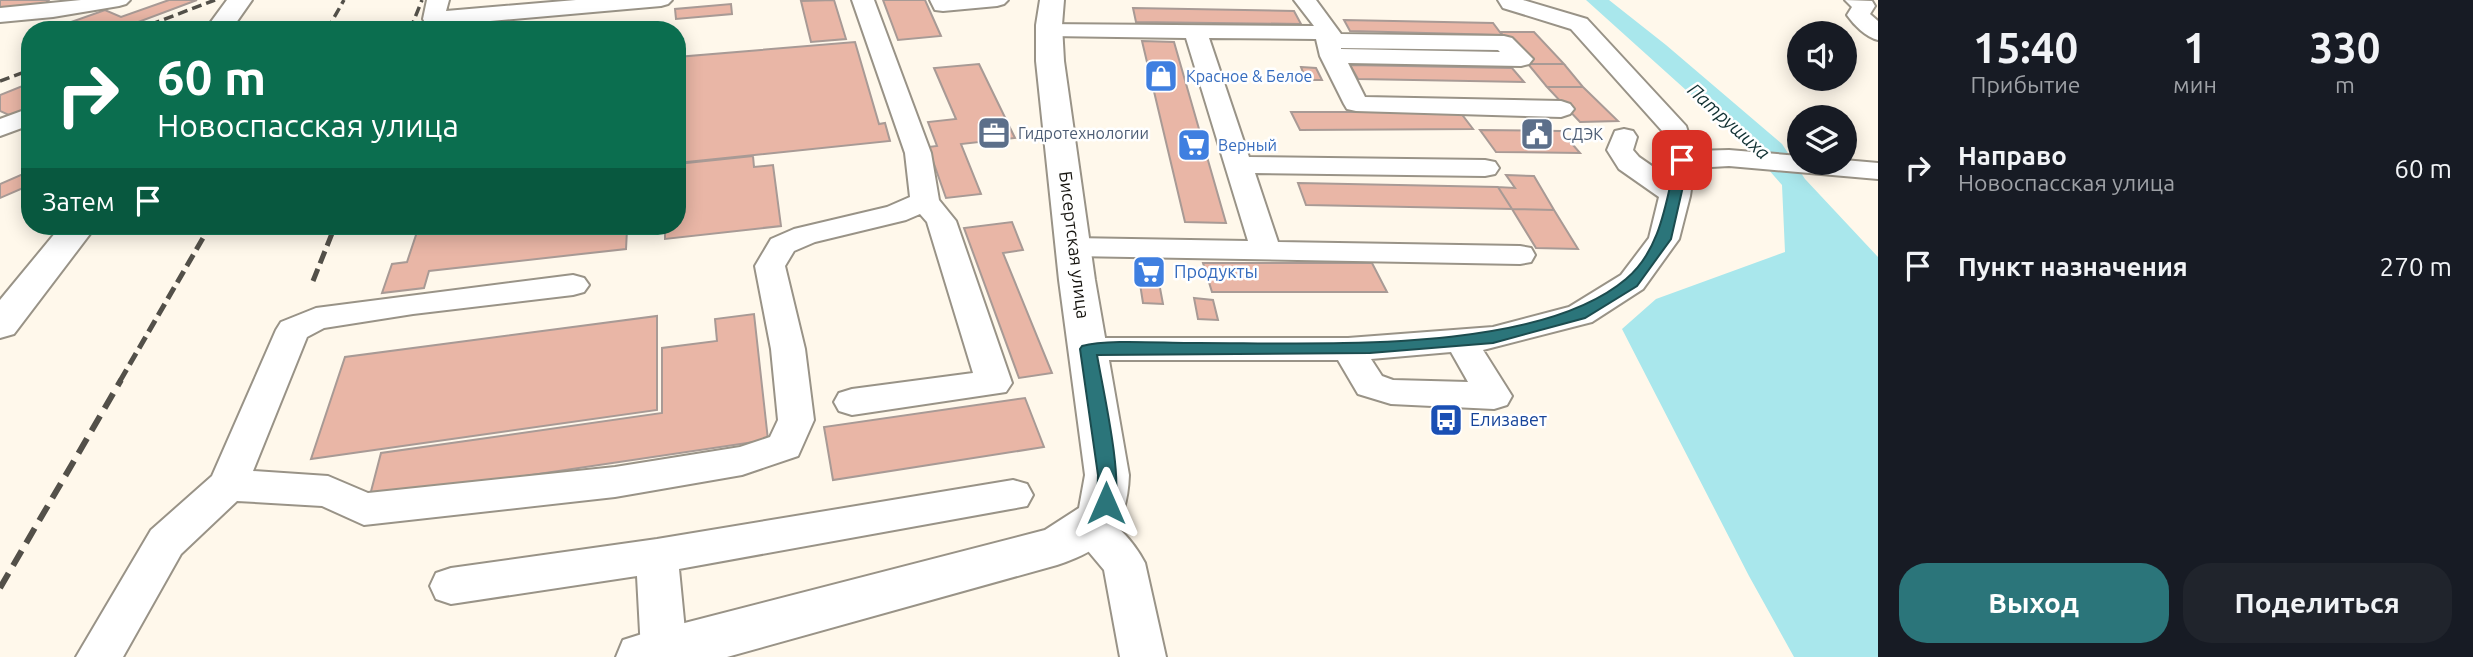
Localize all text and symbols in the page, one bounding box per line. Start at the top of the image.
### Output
map controls [1787,21,1857,175]
button: sound [1787,21,1857,91]
text: 15:40 [1973,24,2078,71]
text: 1 [2183,24,2207,71]
text: 330 [2309,24,2380,71]
icon: right [42,49,133,140]
text: 60 m [157,49,266,104]
shop icon: Красное & Белое [1142,57,1180,95]
place label: Красное & Белое [1186,67,1312,85]
text: Прибытие [1971,72,2081,97]
text: мин [2173,72,2217,97]
text: m [2335,72,2355,97]
water label: Патрушиха [1683,78,1775,164]
button: layers [1787,105,1857,175]
text: Новоспасская улица [157,107,459,143]
office icon: Гидротехнологии [975,114,1013,152]
public building icon: СДЭК [1518,115,1556,153]
place label: Гидротехнологии [1018,124,1149,142]
place label: СДЭК [1562,125,1603,143]
supermarket icon: Верный [1175,126,1213,164]
pin [1652,130,1712,190]
place label: Верный [1218,136,1277,154]
icon: arrive [1663,141,1701,179]
text: Направо [1958,141,2067,170]
icon: right [1899,149,1937,187]
text: 60 m [2394,154,2452,183]
street label: Бисертская улица [1056,170,1094,320]
text: Новоспасская улица [1958,170,2175,195]
icon: arrive [129,182,167,220]
text: Затем [42,187,115,216]
icon: arrive [1899,247,1937,285]
text: Пункт назначения [1958,252,2188,281]
text: 270 m [2380,252,2452,281]
supermarket icon: Продукты [1130,253,1168,291]
place label: Продукты [1174,261,1258,281]
bus stop icon: Елизавет [1427,401,1465,439]
place label: Елизавет [1470,409,1547,429]
position arrow [1069,466,1143,540]
button: Выход [1899,563,2169,643]
button: Поделиться [2183,563,2452,643]

